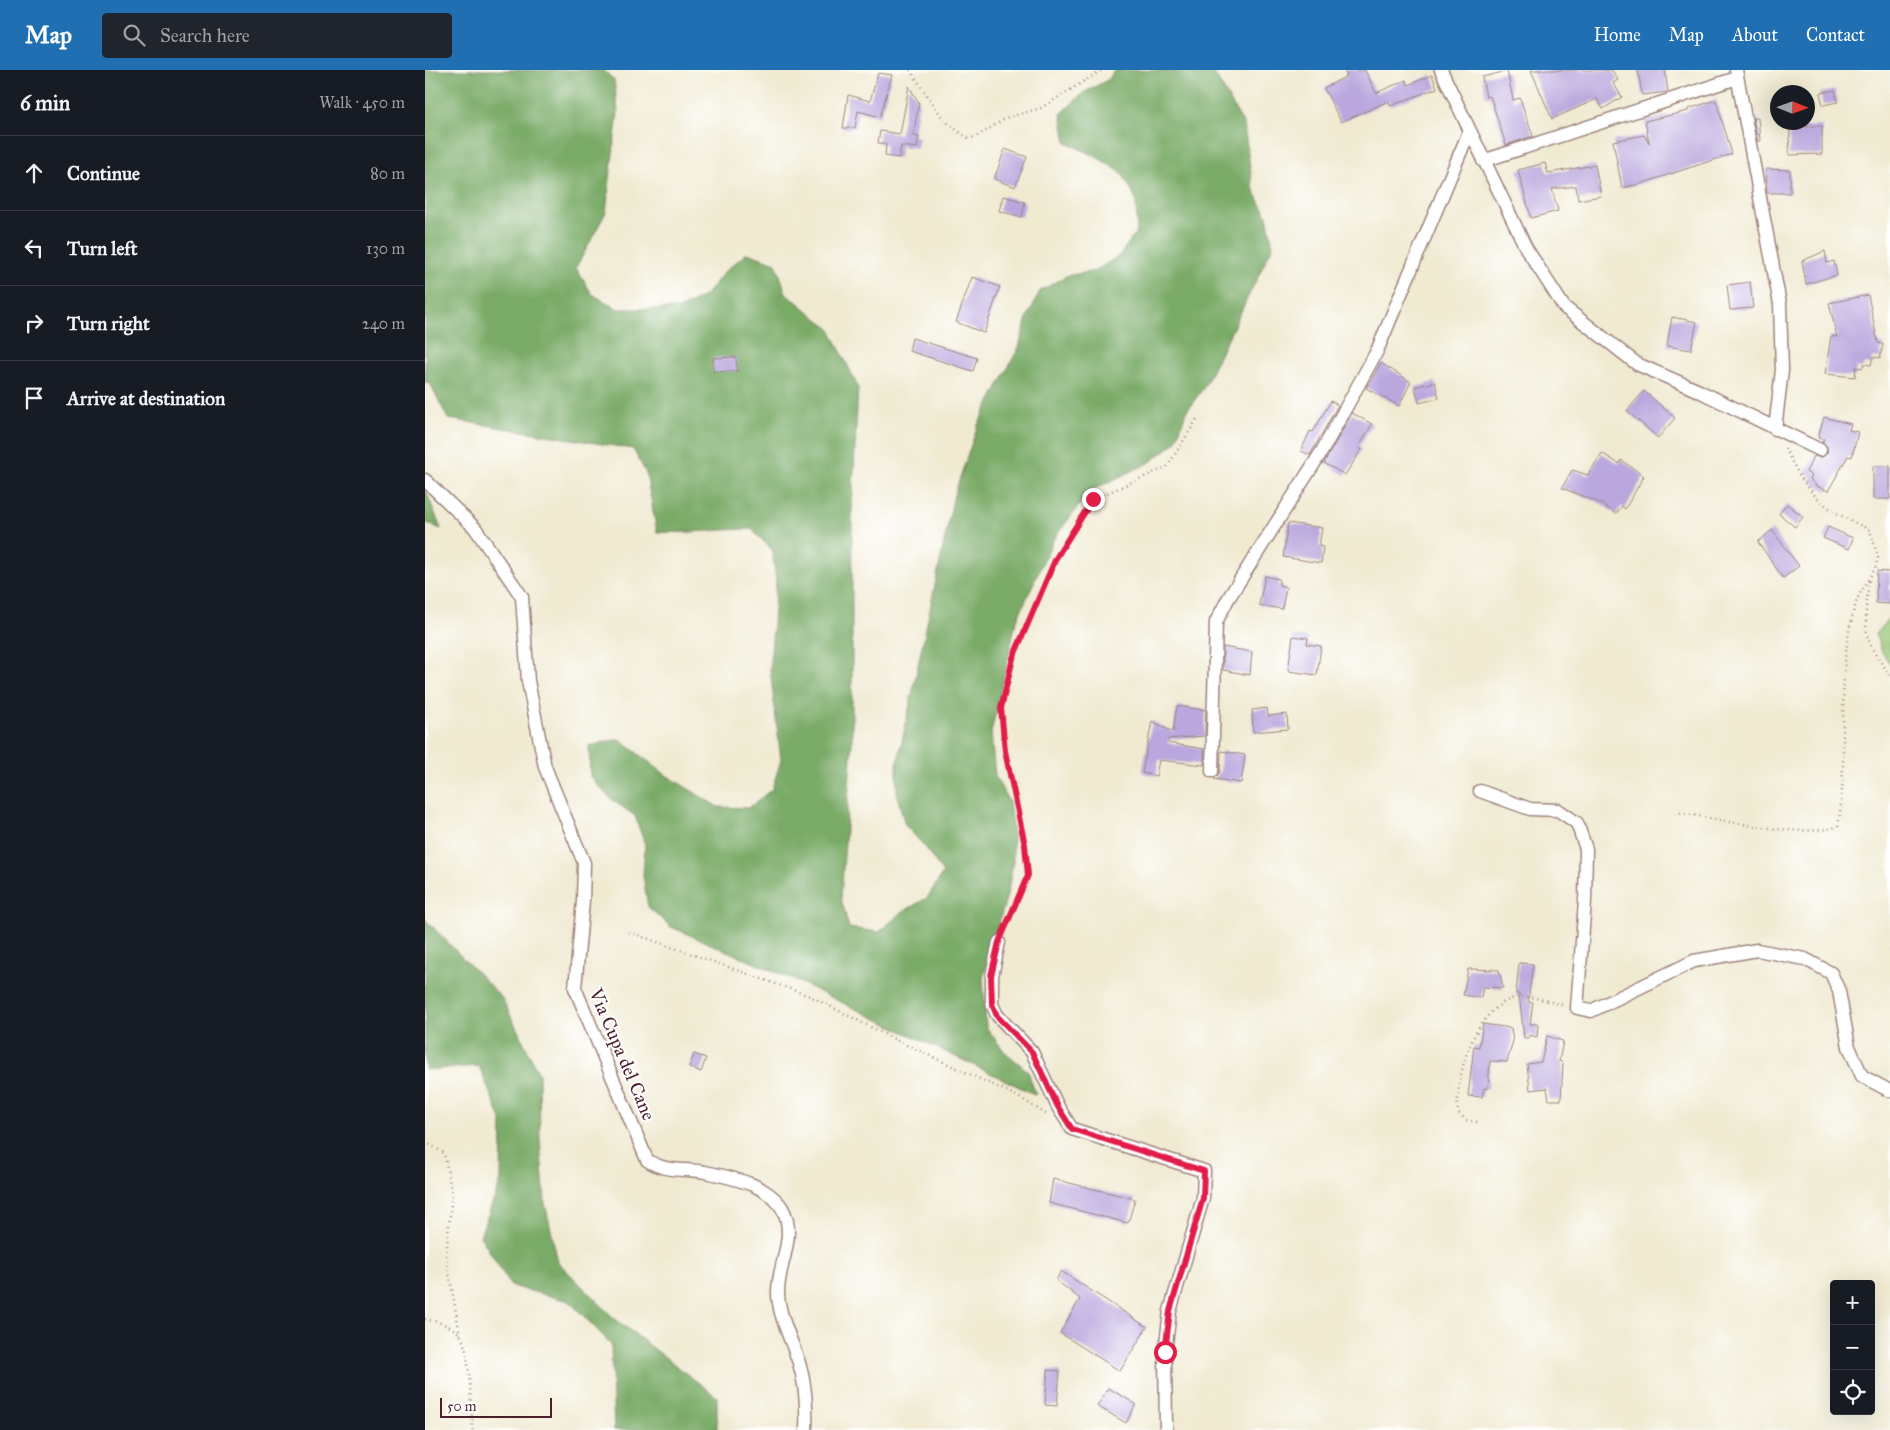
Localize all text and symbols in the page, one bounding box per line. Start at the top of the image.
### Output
search box [102,13,452,58]
text: Map [25,20,72,50]
icon: search [120,21,148,49]
text: Search here [160,24,250,47]
text: Home [1594,24,1641,46]
text: Map [1669,24,1704,46]
text: About [1732,24,1778,46]
text: Contact [1806,24,1865,46]
north arrow [1770,85,1815,130]
text: 6 min [20,90,70,116]
text: Walk · 450 m [319,93,405,112]
icon: ahead [20,159,48,187]
text: Continue [67,162,140,185]
text: 80 m [370,164,405,183]
icon: left [20,234,48,262]
text: Turn left [67,237,137,260]
text: 130 m [366,239,405,258]
icon: right [20,309,48,337]
text: Turn right [67,312,150,335]
text: 240 m [362,314,405,333]
icon: arrive [20,384,48,412]
text: Arrive at destination [67,387,225,410]
route end [1082,488,1105,511]
street label: Via Cupa del Cane [584,984,661,1124]
map controls [1830,1280,1875,1415]
button: + [1830,1280,1875,1325]
button: − [1830,1325,1875,1370]
route start [1154,1341,1177,1364]
button: locate [1830,1370,1875,1415]
scale bar [440,1395,553,1418]
text: 50 m [447,1398,476,1415]

